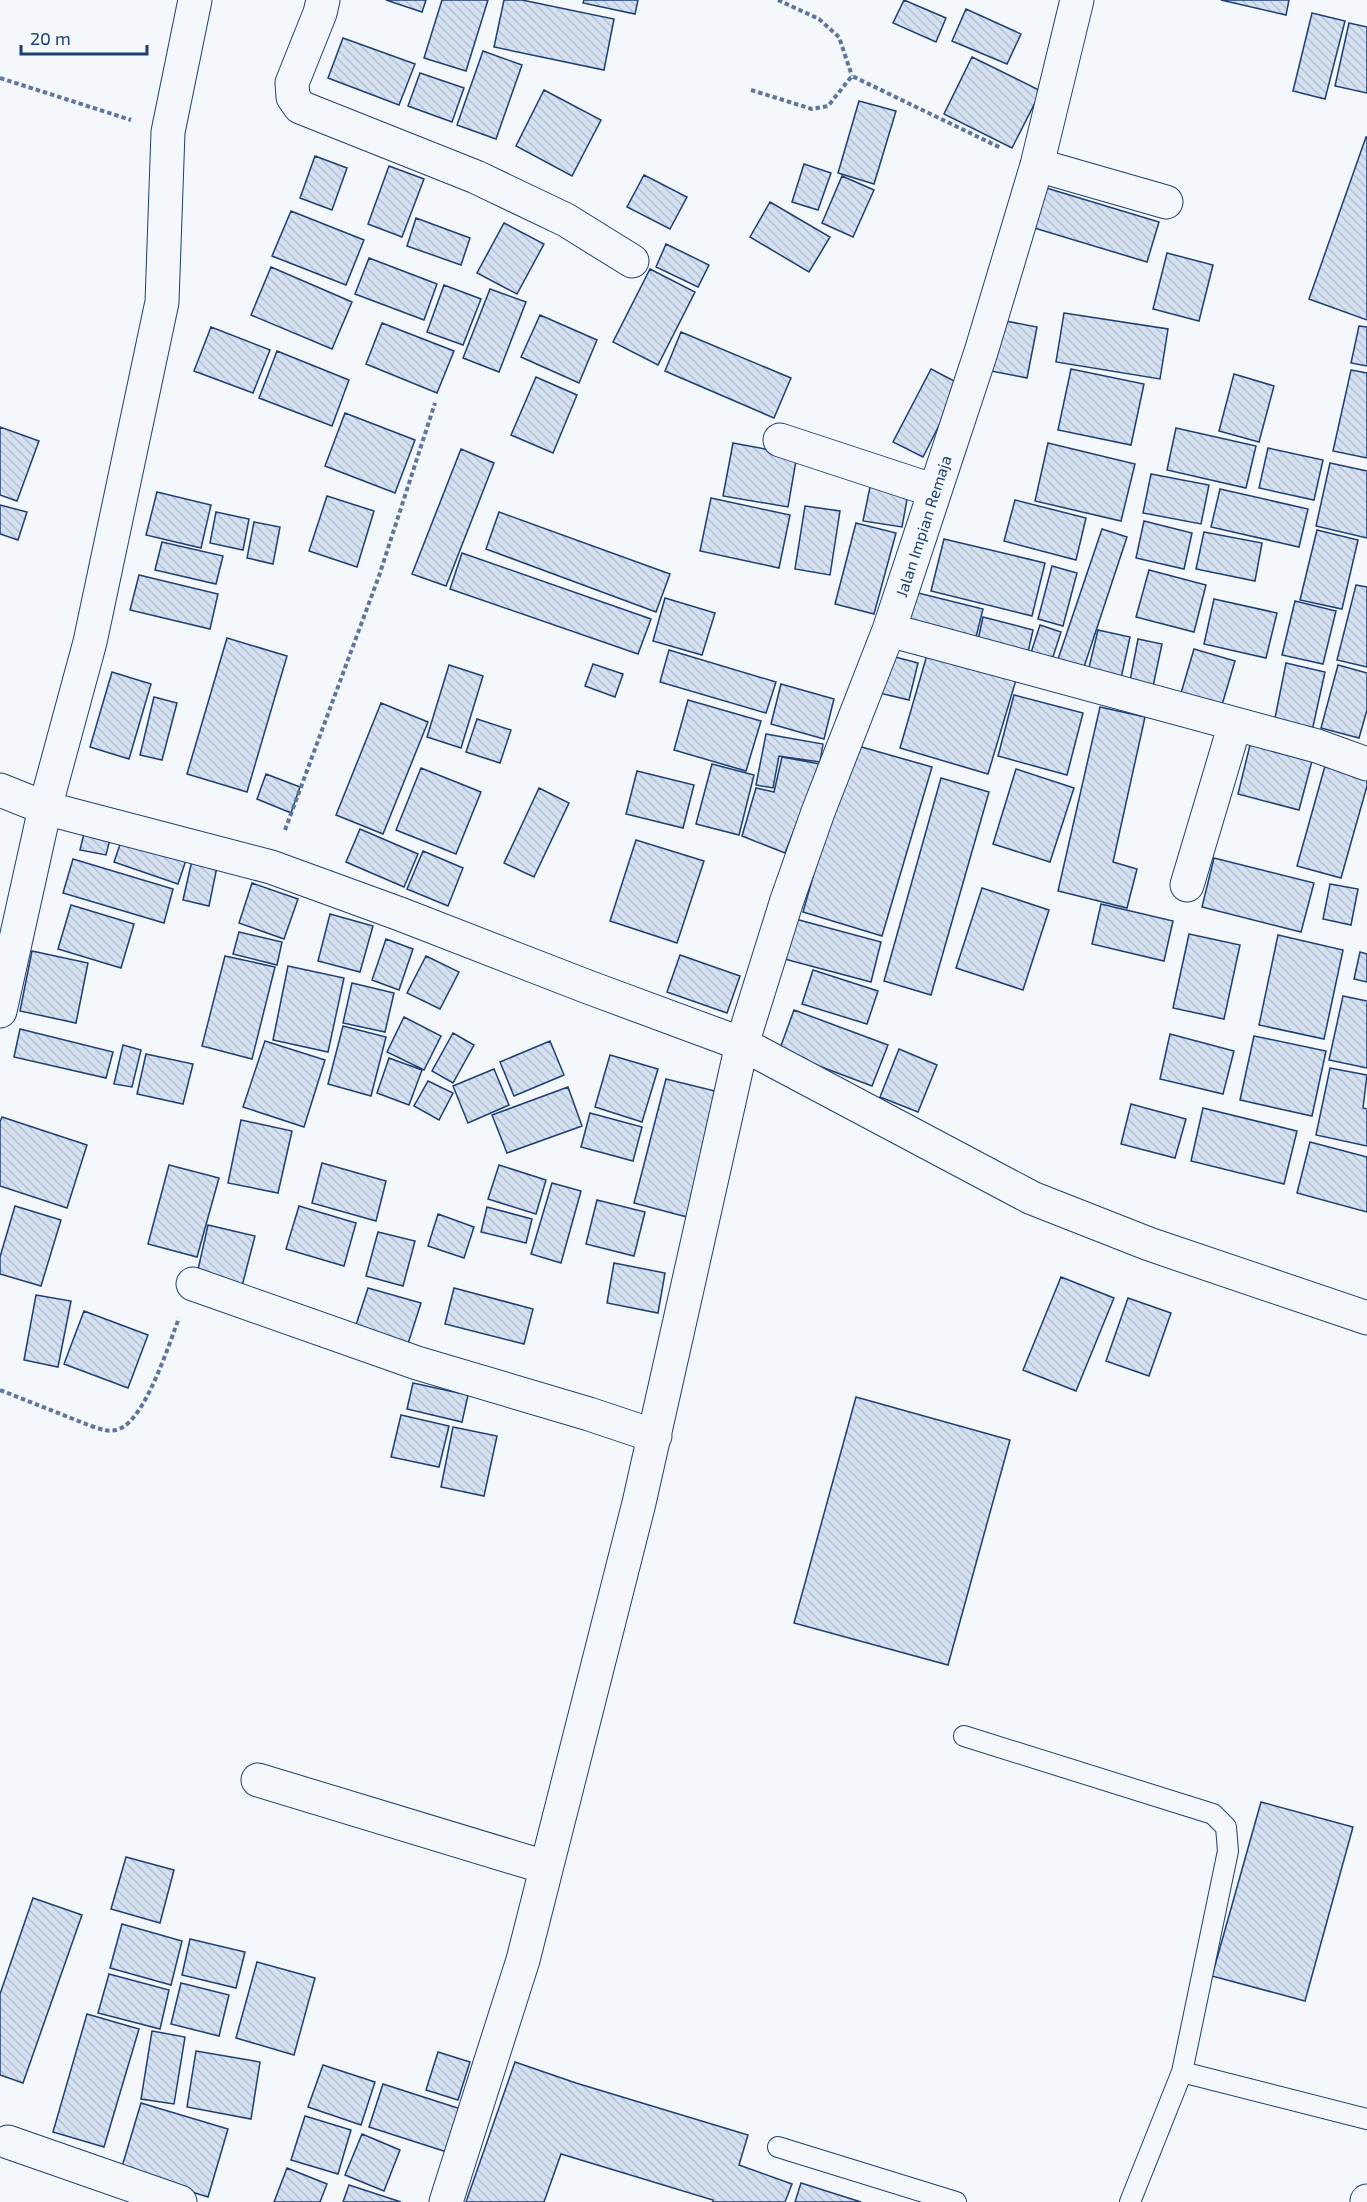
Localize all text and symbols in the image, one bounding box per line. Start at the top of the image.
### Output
scale bar [21,18,147,56]
text: 20 m [30,27,71,49]
street label: Jalan Impian Remaja [891,453,956,599]

